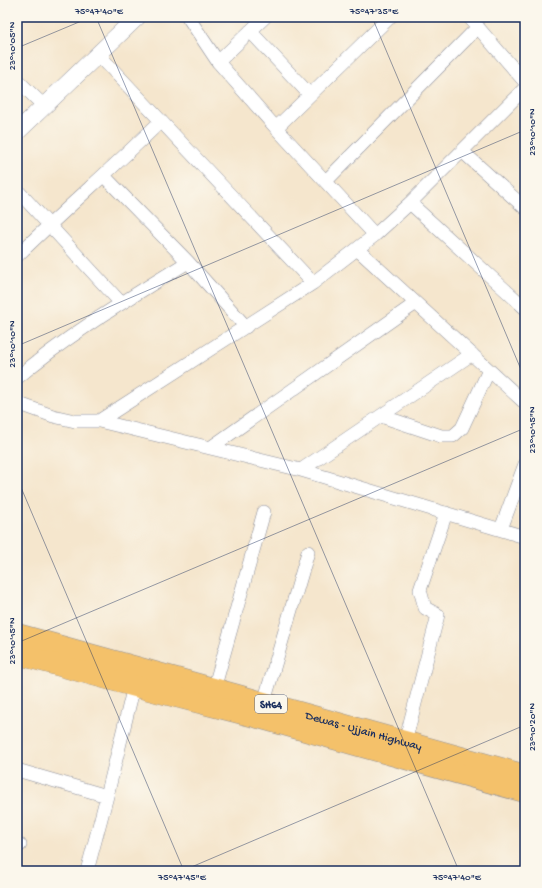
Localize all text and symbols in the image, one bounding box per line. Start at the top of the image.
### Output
text: 75°47'40"E [74,6,124,18]
text: 75°47'35"E [349,6,399,18]
text: 23°10'05"N [7,21,19,70]
text: 23°10'10"N [527,108,539,156]
text: 23°10'10"N [7,320,19,368]
text: 23°10'15"N [527,406,539,453]
text: 23°10'15"N [7,617,19,664]
road number: SH64 [255,695,287,713]
text: 23°10'20"N [527,702,539,751]
street label: Dewas - Ujjain Highway [303,709,423,755]
text: 75°47'45"E [157,872,207,884]
text: 75°47'40"E [432,872,482,884]

